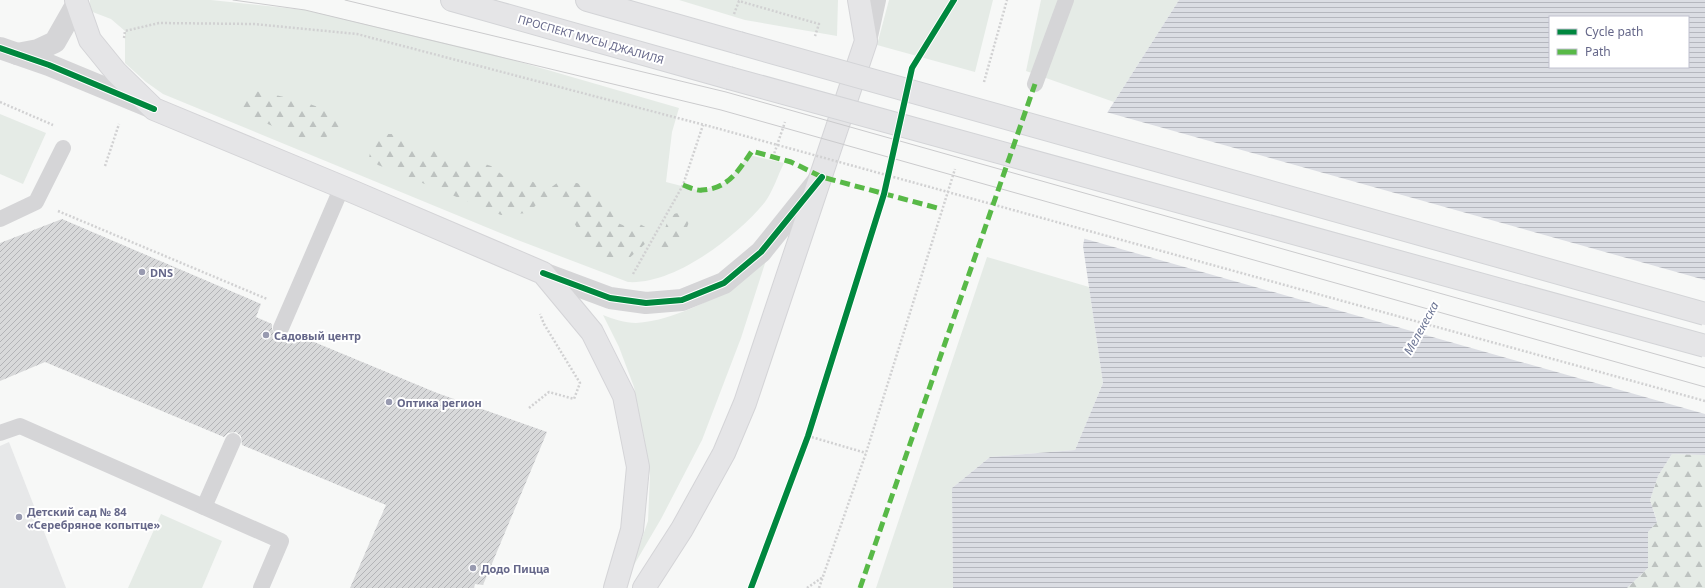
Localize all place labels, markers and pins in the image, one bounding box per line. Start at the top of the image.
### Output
place label: DNS [150,265,173,280]
marker: DNS [137,267,147,277]
place label: Садовый центр [274,328,361,343]
marker: Садовый центр [261,330,271,340]
place label: Оптика регион [397,395,482,410]
marker: Оптика регион [384,397,394,407]
place label: Детский сад № 84 «Серебряное копытце» [27,504,160,532]
marker: Детский сад № 84 «Серебряное копытце» [14,512,24,522]
place label: Додо Пицца [481,561,550,576]
marker: Додо Пицца [468,563,478,573]

